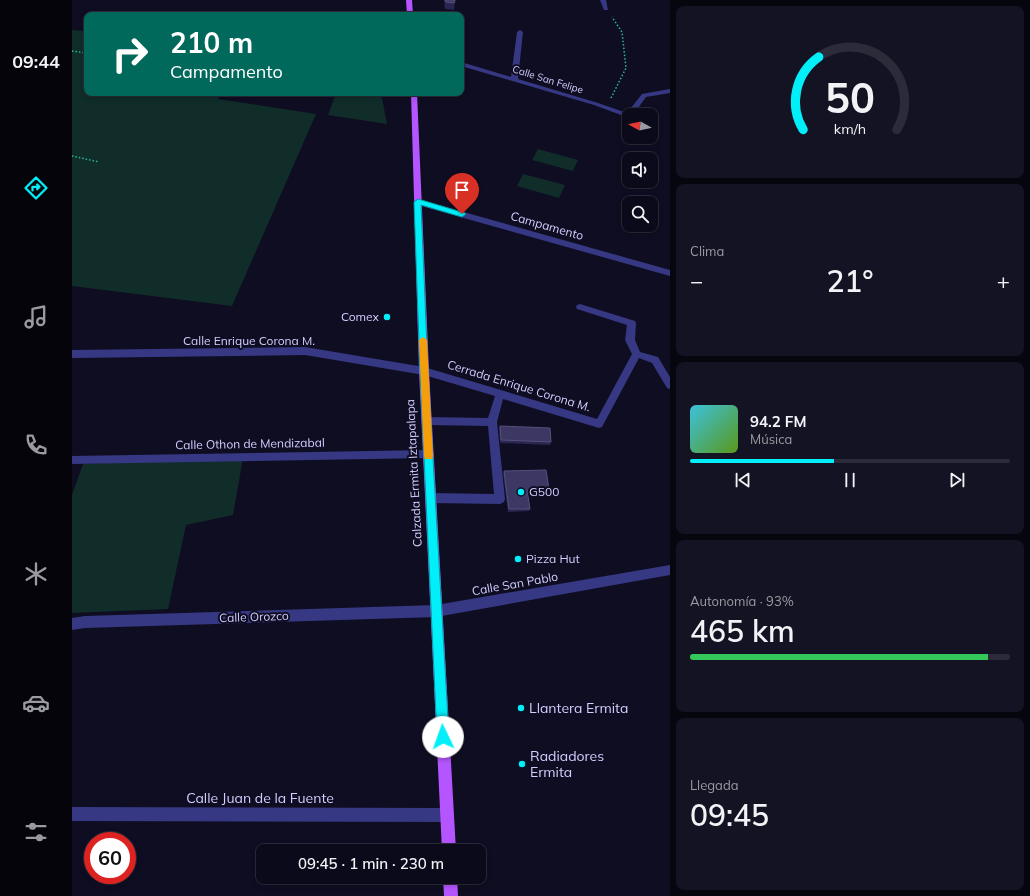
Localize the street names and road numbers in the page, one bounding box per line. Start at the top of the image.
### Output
street label: Calle San Felipe [511,63,585,96]
street label: Campamento [509,208,586,243]
street label: Calle Enrique Corona M. [183,333,315,348]
street label: Cerrada Enrique Corona M. [446,357,593,414]
street label: Calzada Ermita Iztapalapa [402,399,425,547]
street label: Calle Othon de Mendizabal [175,435,325,452]
street label: Calle San Pablo [471,569,559,598]
street label: Calle Orozco [219,608,289,625]
street label: Calle Juan de la Fuente [186,789,334,807]

